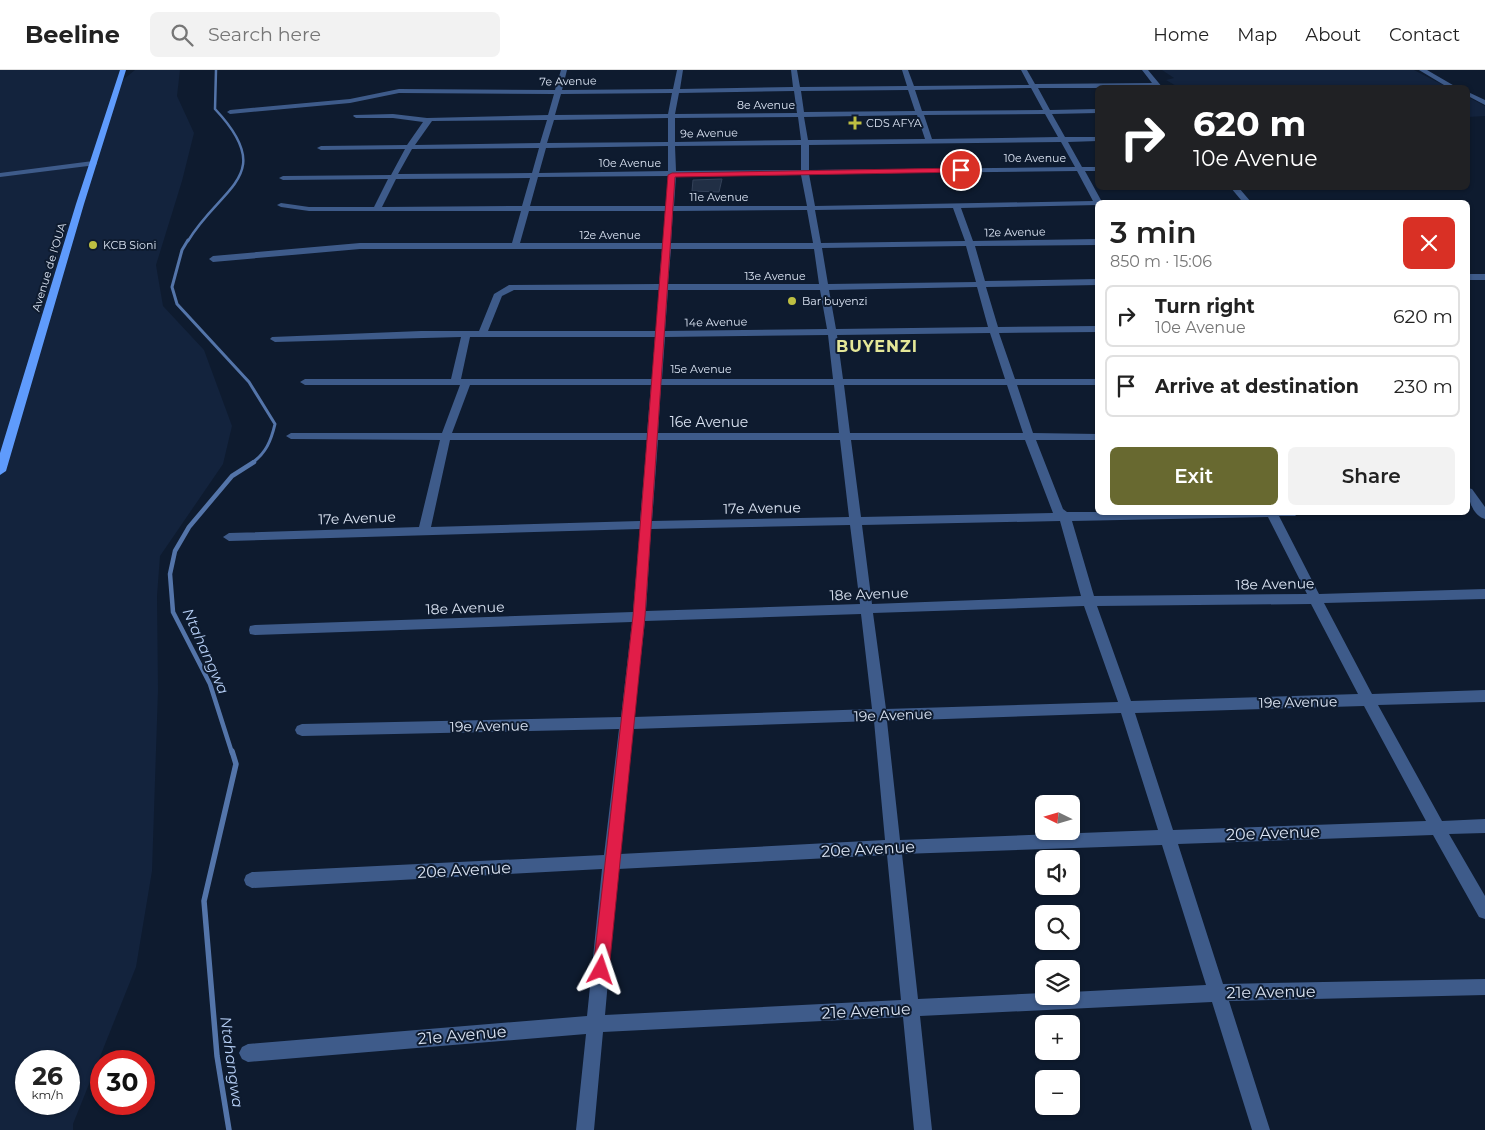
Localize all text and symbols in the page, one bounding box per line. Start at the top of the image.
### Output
search box [150,12,500,57]
text: Beeline [25,20,120,49]
icon: search [168,21,196,49]
text: Search here [208,23,321,46]
text: Home [1153,24,1209,46]
text: Map [1237,24,1277,46]
text: About [1305,24,1361,46]
text: Contact [1389,24,1460,46]
street label: 7e Avenue [539,73,597,88]
street label: 8e Avenue [737,98,795,112]
text: 620 m [1193,102,1306,145]
icon: right [1110,105,1175,170]
marker: CDS AFYA [848,116,862,130]
place label: CDS AFYA [866,116,922,130]
street label: 9e Avenue [680,125,738,141]
text: 10e Avenue [1193,145,1318,172]
pin [940,149,982,191]
street label: 10e Avenue [1004,151,1066,165]
street label: 10e Avenue [599,156,661,170]
icon: arrive [947,156,975,184]
street label: 11e Avenue [690,190,749,204]
text: 3 min [1110,214,1197,251]
button: close [1403,217,1455,269]
street label: Avenue de l'OUA [29,221,69,313]
street label: 12e Avenue [984,224,1046,240]
street label: 12e Avenue [579,228,641,242]
place label: KCB Sioni [103,238,156,252]
marker: KCB Sioni [87,239,99,251]
text: 850 m · 15:06 [1110,252,1212,271]
street label: 13e Avenue [744,269,806,283]
place label: Bar buyenzi [802,294,867,308]
marker: Bar buyenzi [786,295,798,307]
text: Turn right [1155,295,1255,318]
icon: right [1112,302,1140,330]
text: 620 m [1393,305,1453,328]
street label: 14e Avenue [685,314,748,330]
text: 10e Avenue [1155,318,1246,337]
district label: BUYENZI [836,337,918,356]
street label: 15e Avenue [670,362,732,376]
icon: arrive [1112,372,1140,400]
text: Arrive at destination [1155,375,1359,398]
text: 230 m [1394,375,1453,398]
street label: 16e Avenue [670,413,748,431]
button: Exit [1110,447,1278,505]
button: Share [1288,447,1455,505]
street label: 17e Avenue [723,498,801,518]
street label: 17e Avenue [318,508,396,528]
street label: 18e Avenue [1235,574,1315,594]
street label: 18e Avenue [829,584,909,604]
street label: 18e Avenue [425,598,505,618]
water label: Ntahangwa [179,605,233,697]
street label: 19e Avenue [1259,692,1337,712]
street label: 19e Avenue [853,705,933,725]
street label: 19e Avenue [450,716,528,736]
north arrow [1035,795,1080,840]
map controls [1035,795,1080,1115]
street label: 20e Avenue [1226,822,1320,844]
street label: 20e Avenue [821,837,915,861]
button: sound [1035,850,1080,895]
street label: 20e Avenue [417,858,511,882]
button: search [1035,905,1080,950]
position arrow [574,943,626,995]
button: layers [1035,960,1080,1005]
street label: 21e Avenue [1226,982,1316,1002]
street label: 21e Avenue [821,999,911,1023]
water label: Ntahangwa [216,1015,248,1109]
button: + [1035,1015,1080,1060]
street label: 21e Avenue [417,1022,507,1048]
speed limit sign: 30 [90,1050,155,1115]
text: 26 [32,1061,63,1091]
button: − [1035,1070,1080,1115]
text: km/h [31,1087,64,1102]

